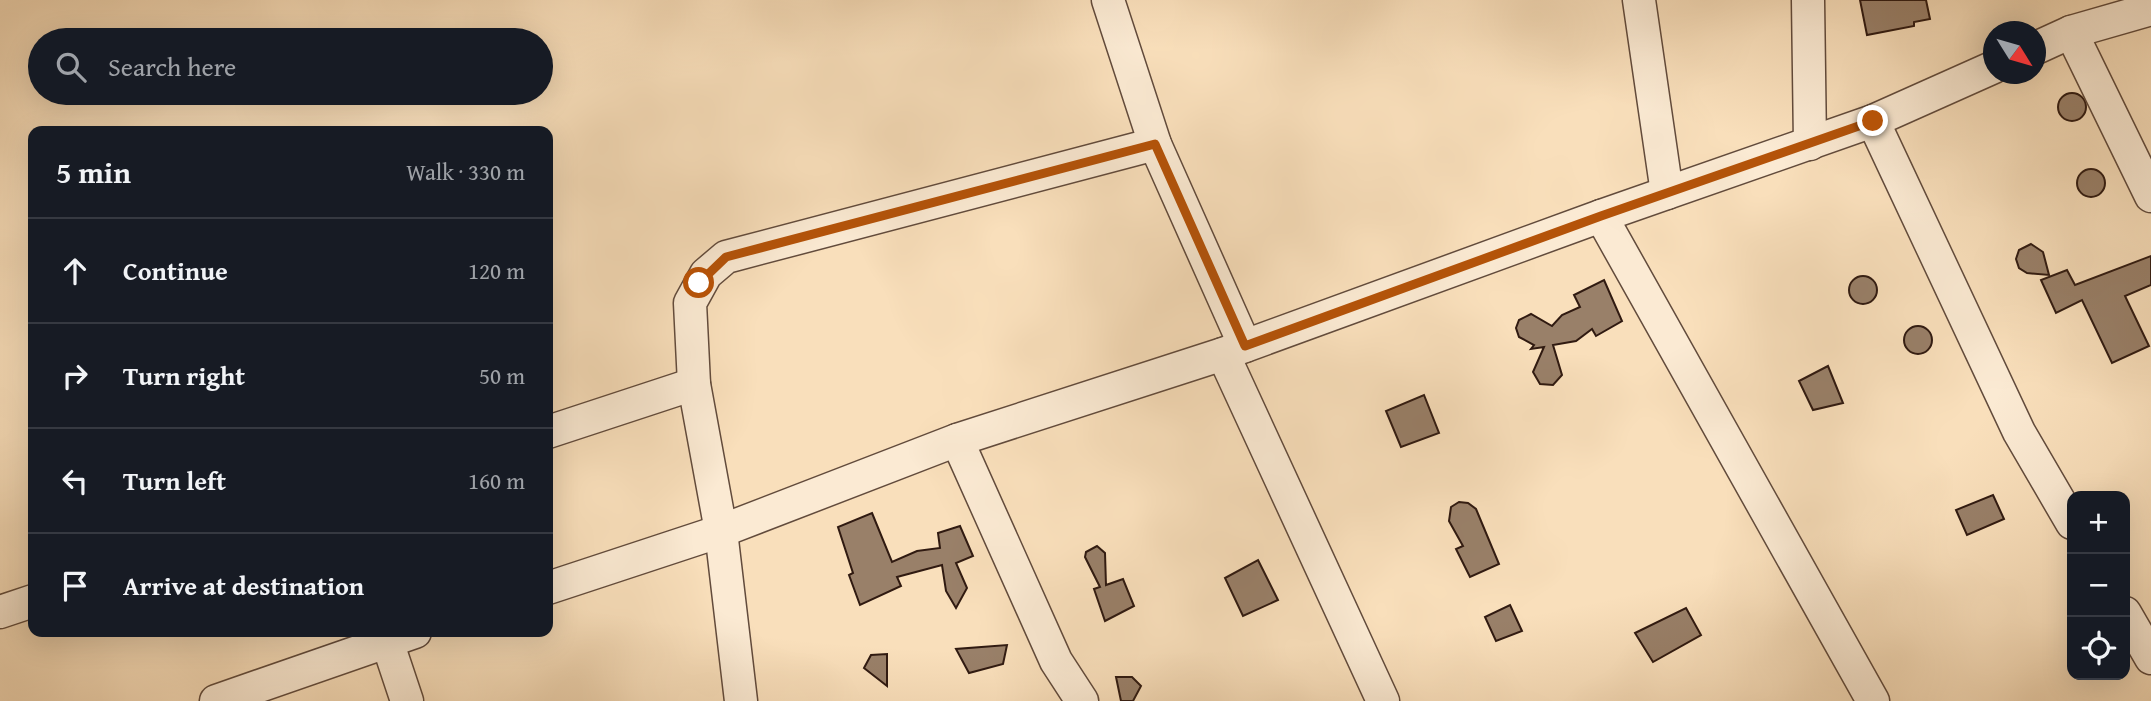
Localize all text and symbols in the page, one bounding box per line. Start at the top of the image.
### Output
north arrow [1983,21,2046,84]
search box [28,28,553,105]
text: Search here [108,47,236,86]
icon: search [52,48,90,86]
route end [1857,105,1888,136]
text: 5 min [56,150,131,194]
text: Walk · 330 m [406,155,525,188]
text: Continue [123,251,228,290]
icon: ahead [56,252,94,290]
text: 120 m [468,254,525,287]
route start [683,267,714,298]
text: Turn right [123,356,245,395]
icon: right [56,357,94,395]
text: 50 m [479,359,525,392]
text: Turn left [123,461,226,500]
icon: left [56,462,94,500]
text: 160 m [468,464,525,497]
map controls [2067,491,2130,680]
button: + [2067,491,2130,554]
button: − [2067,554,2130,617]
text: Arrive at destination [123,566,364,605]
icon: arrive [56,567,94,605]
button: locate [2067,617,2130,680]

